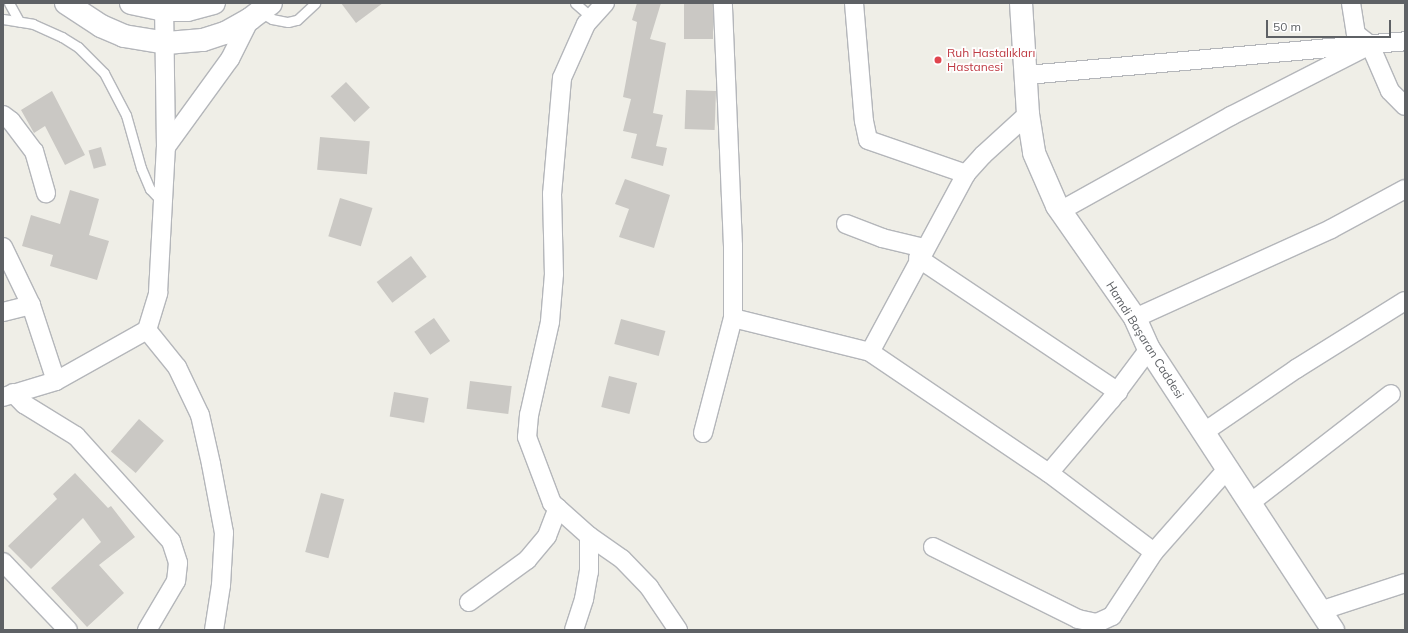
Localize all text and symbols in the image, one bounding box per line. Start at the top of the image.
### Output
scale bar [1268,12,1393,38]
text: 50 m [1273,19,1301,34]
place label: Ruh Hastalıkları Hastanesi [947,46,1035,74]
marker: Ruh Hastalıkları Hastanesi [932,54,944,66]
street label: Hamdi Başaran Caddesi [1103,279,1187,401]

